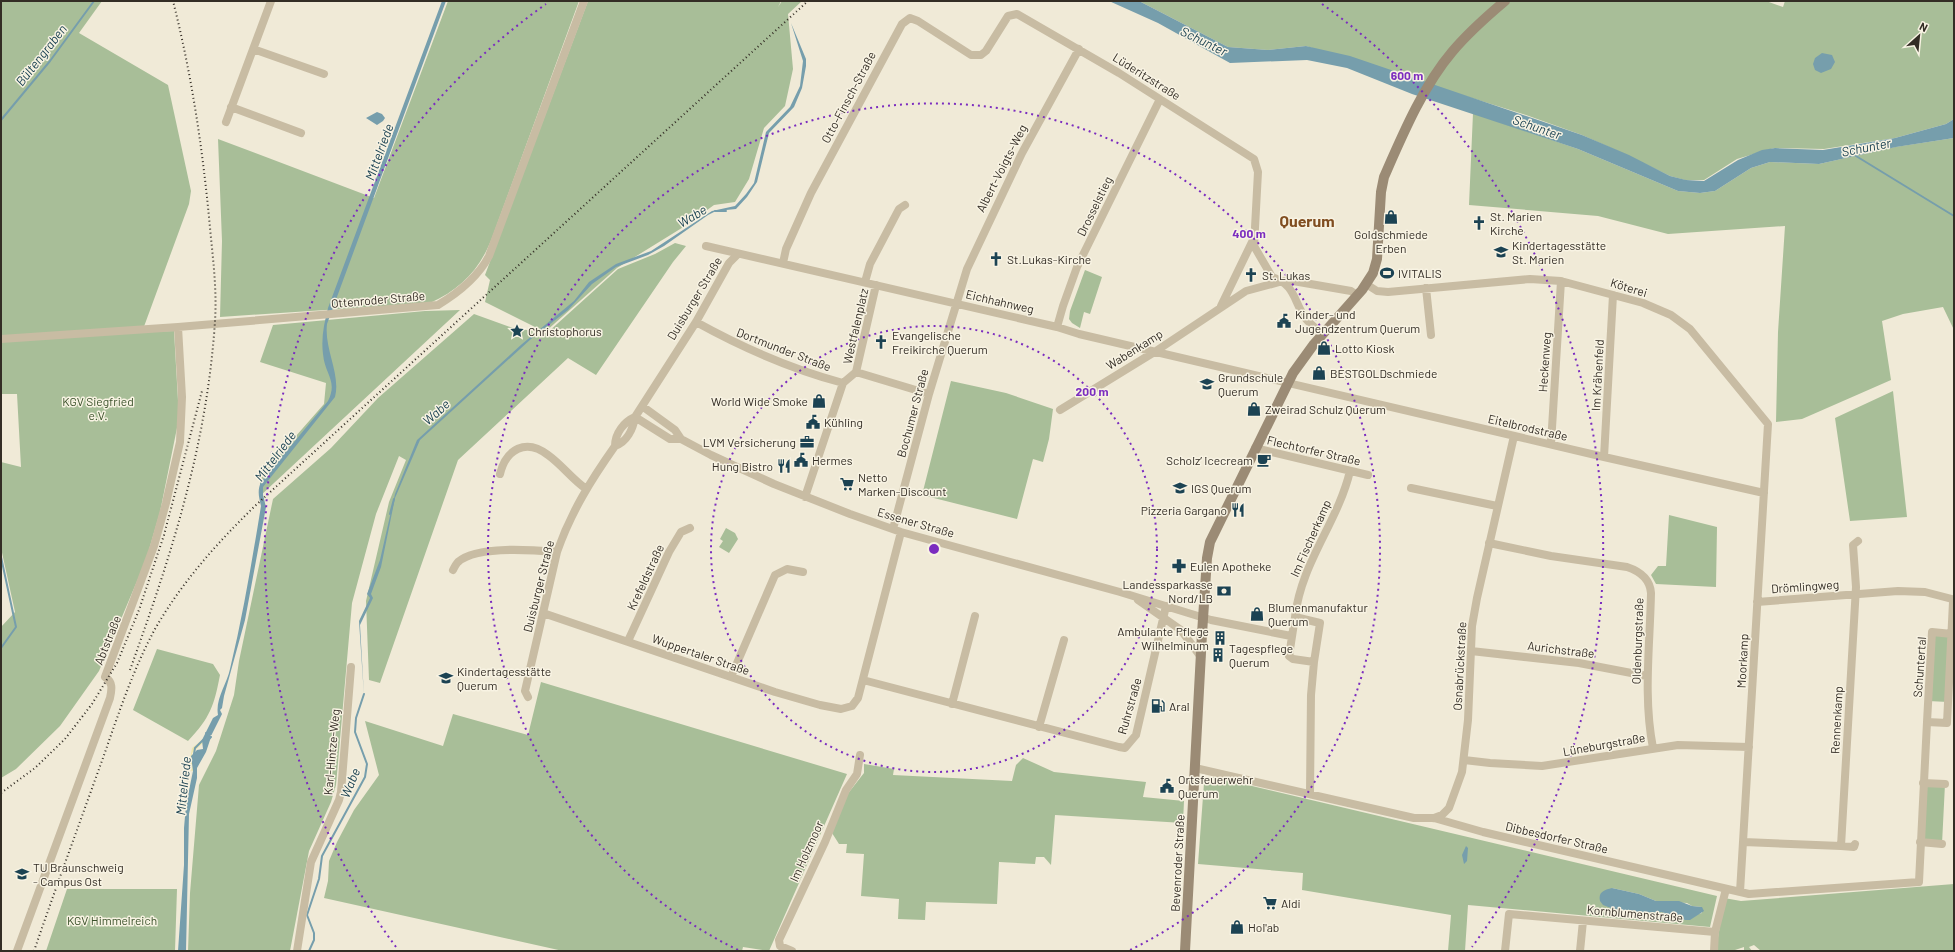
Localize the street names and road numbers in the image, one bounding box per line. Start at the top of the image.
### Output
street label: Otto-Finsch-Straße [818,49,878,145]
street label: Lüderitzstraße [1111,50,1183,102]
street label: Albert-Voigts-Weg [973,122,1029,214]
street label: Drosselstieg [1074,174,1114,238]
street label: Duisburger Straße [664,254,724,342]
street label: Köterei [1609,275,1649,299]
street label: Eichhahnweg [964,286,1036,316]
street label: Westfalenplatz [839,287,871,365]
street label: Ottenroder Straße [330,288,426,310]
street label: Dortmunder Straße [735,325,833,373]
street label: Wabenkamp [1103,326,1165,372]
street label: Heckenweg [1535,331,1553,393]
street label: Im Krähenfeld [1588,339,1606,411]
street label: Bochumer Straße [893,367,931,459]
street label: Eitelbrodstraße [1487,411,1569,443]
street label: Flechtorfer Straße [1266,432,1362,468]
street label: Im Fischerkamp [1287,497,1333,579]
street label: Essener Straße [876,504,956,540]
street label: Duisburger Straße [520,539,556,633]
street label: Krefeldstraße [624,542,666,612]
street label: Drömlingweg [1771,577,1839,595]
street label: Oldenburgstraße [1628,597,1646,685]
street label: Abtstraße [91,613,123,667]
street label: Osnabrückstraße [1450,621,1468,711]
street label: Wuppertaler Straße [650,631,752,677]
street label: Moorkamp [1734,633,1750,689]
street label: Schuntertal [1910,636,1928,698]
street label: Aurichstraße [1527,638,1595,660]
street label: Ruhrstraße [1114,676,1144,736]
street label: Rennenkamp [1827,686,1845,754]
street label: Karl-Hintze-Weg [320,708,342,796]
street label: Lüneburgstraße [1562,730,1646,758]
street label: Bevenroder Straße [1167,814,1187,912]
street label: Im Holzmoor [786,818,826,884]
street label: Dibbesdorfer Straße [1504,818,1610,856]
street label: Kornblumenstraße [1586,902,1684,924]

